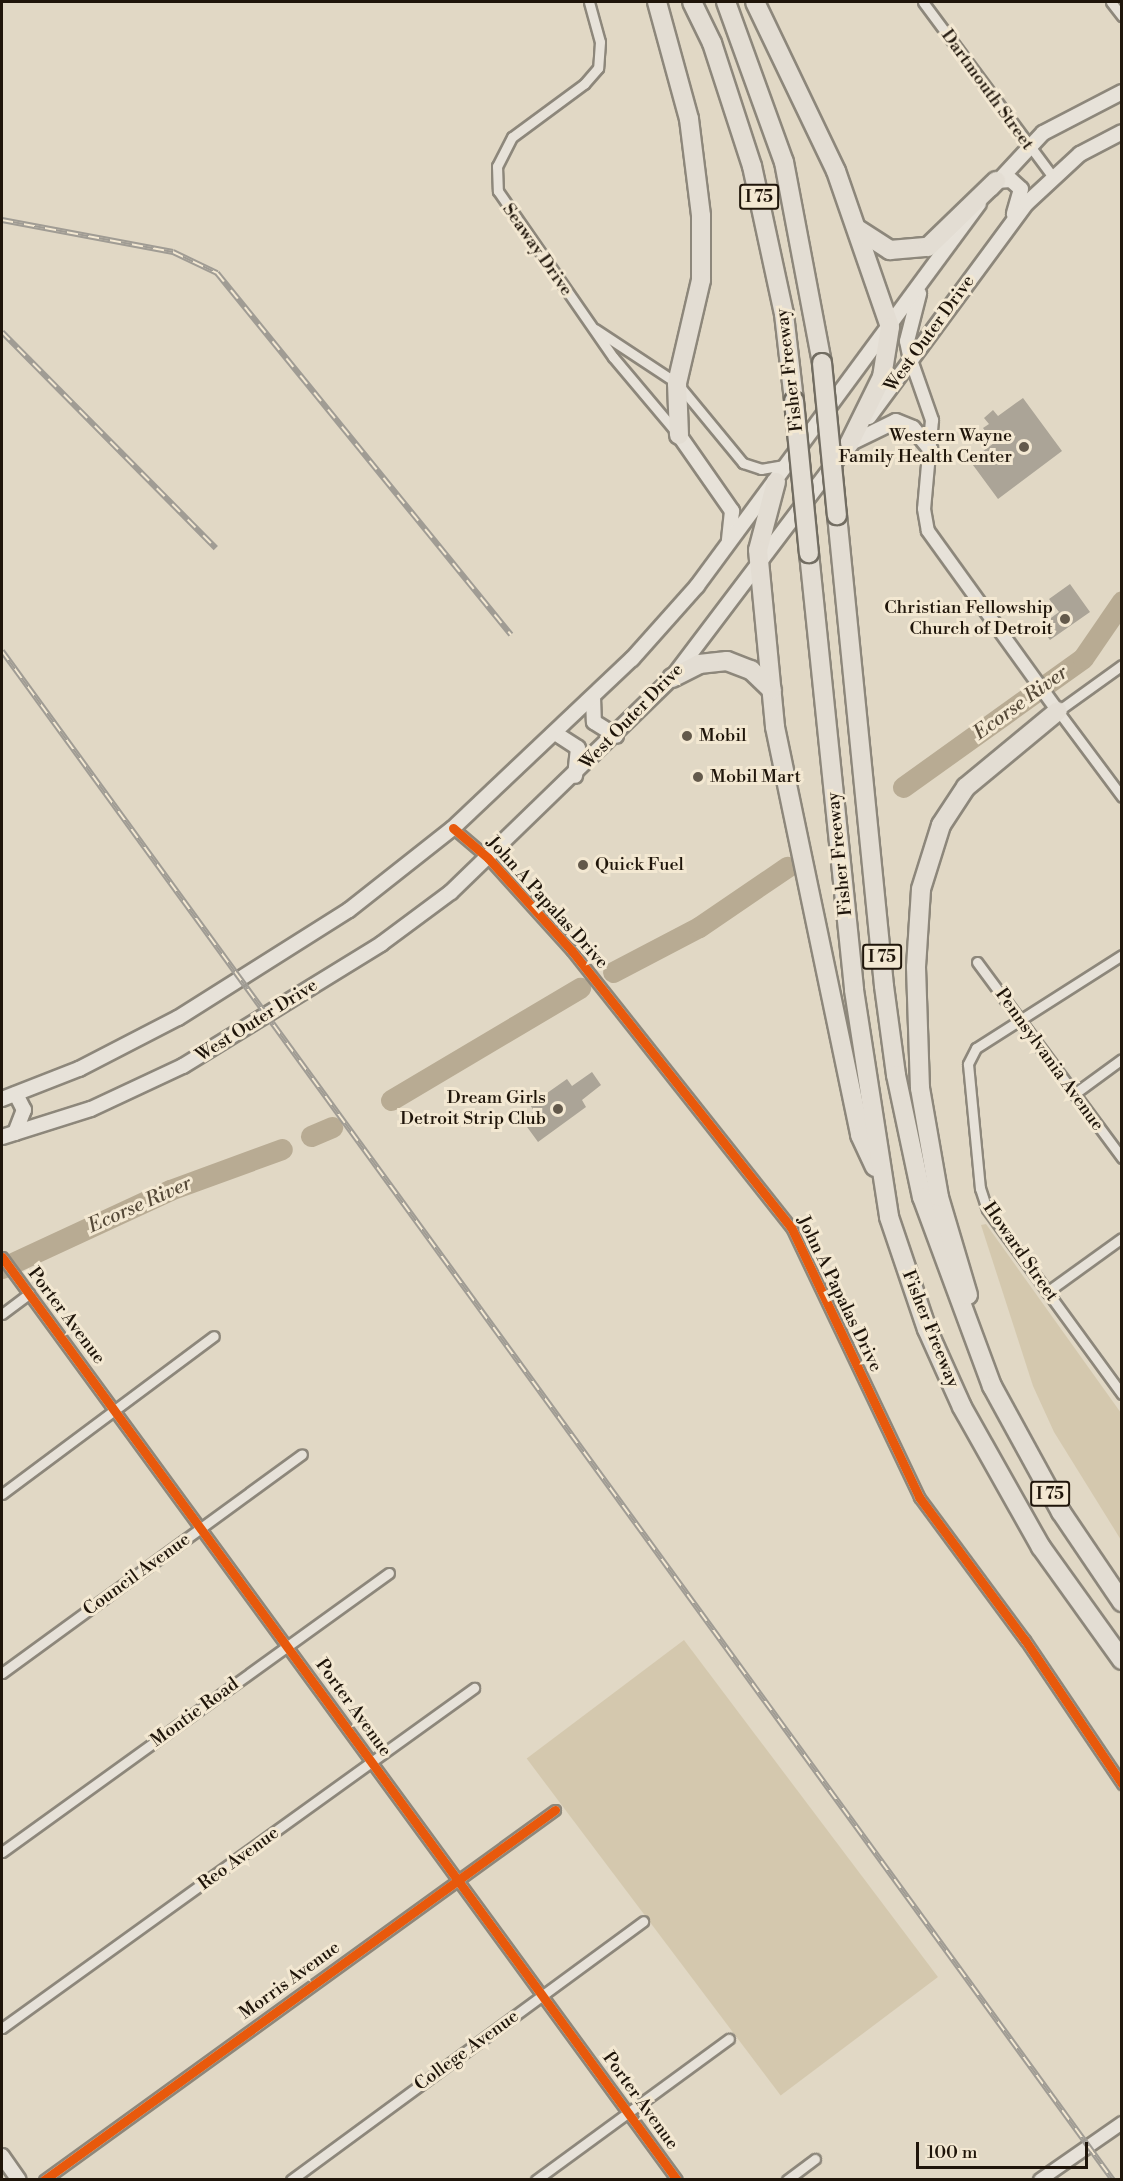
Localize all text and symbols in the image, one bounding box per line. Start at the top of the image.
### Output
street label: Dartmouth Street [936,25,1038,155]
road number: I 75 [738,184,780,210]
street label: Seaway Drive [497,199,577,301]
street label: West Outer Drive [880,271,980,397]
street label: Fisher Freeway [772,307,808,433]
place label: Western Wayne Family Health Center [838,426,1012,468]
marker: Western Wayne Family Health Center [1017,440,1031,454]
place label: Christian Fellowship Church of Detroit [884,598,1053,640]
marker: Christian Fellowship Church of Detroit [1058,612,1072,626]
street label: West Outer Drive [576,659,688,775]
water label: Ecorse River [969,661,1073,745]
place label: Mobil [699,725,747,747]
marker: Mobil [680,729,694,743]
place label: Mobil Mart [710,766,801,788]
marker: Mobil Mart [691,770,705,784]
street label: Fisher Freeway [823,791,857,917]
street label: John A Papalas Drive [482,832,612,974]
place label: Quick Fuel [595,854,684,876]
marker: Quick Fuel [576,858,590,872]
road number: I 75 [861,944,903,970]
street label: West Outer Drive [192,975,322,1067]
street label: Pennsylvania Avenue [990,984,1108,1136]
place label: Dream Girls Detroit Strip Club [400,1088,546,1130]
marker: Dream Girls Detroit Strip Club [551,1102,565,1116]
water label: Ecorse River [85,1172,195,1238]
street label: Howard Street [978,1198,1062,1306]
street label: John A Papalas Drive [792,1212,886,1376]
street label: Porter Avenue [23,1263,109,1369]
street label: Fisher Freeway [897,1267,963,1391]
road number: I 75 [1029,1481,1071,1507]
street label: Council Avenue [79,1529,195,1621]
street label: Porter Avenue [310,1655,396,1761]
street label: Montie Road [147,1674,243,1752]
street label: Reo Avenue [194,1822,284,1896]
street label: Morris Avenue [235,1937,345,2025]
street label: College Avenue [411,2006,523,2096]
street label: Porter Avenue [597,2048,683,2154]
scale bar [919,2130,1092,2168]
text: 100 m [927,2141,978,2164]

